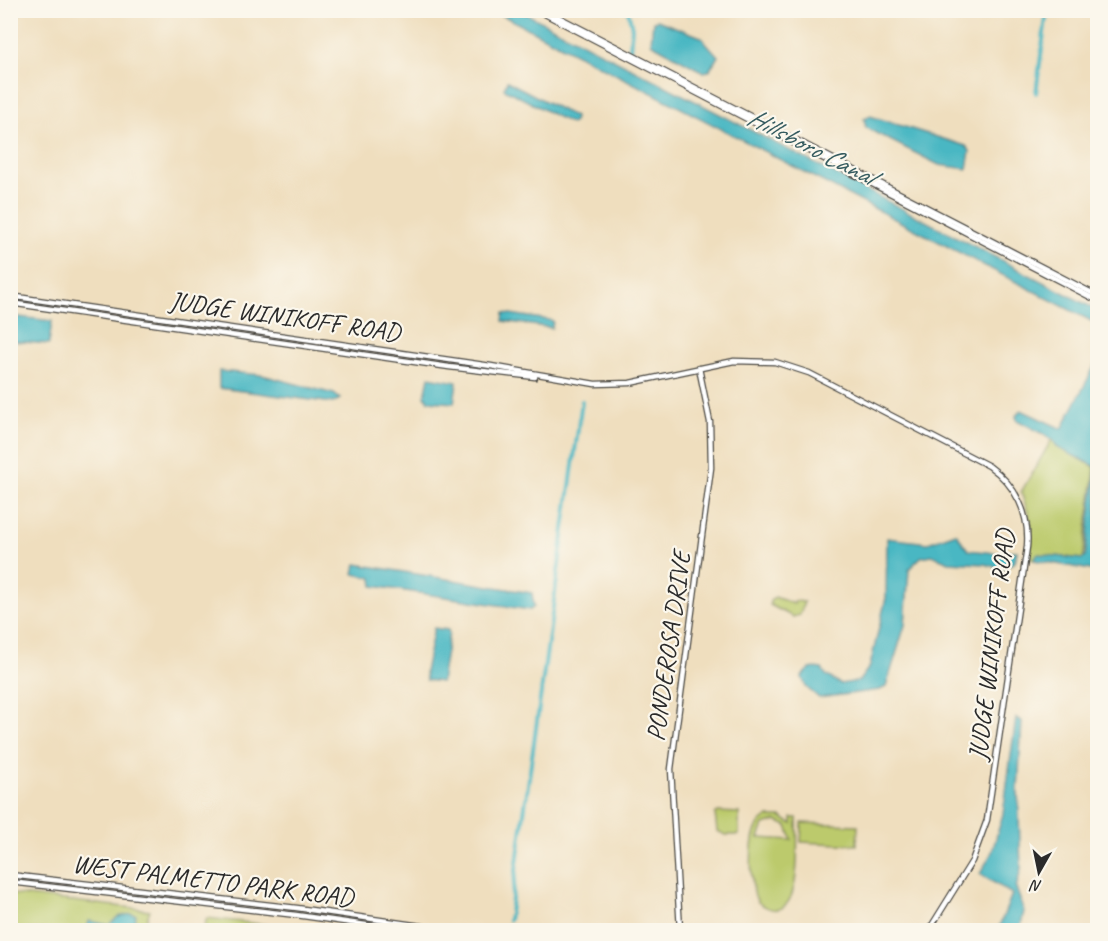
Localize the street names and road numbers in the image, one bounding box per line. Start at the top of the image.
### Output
street label: JUDGE WINIKOFF ROAD [166,284,404,349]
street label: JUDGE WINIKOFF ROAD [961,526,1022,764]
street label: PONDEROSA DRIVE [639,545,699,743]
street label: WEST PALMETTO PARK ROAD [71,847,357,914]

